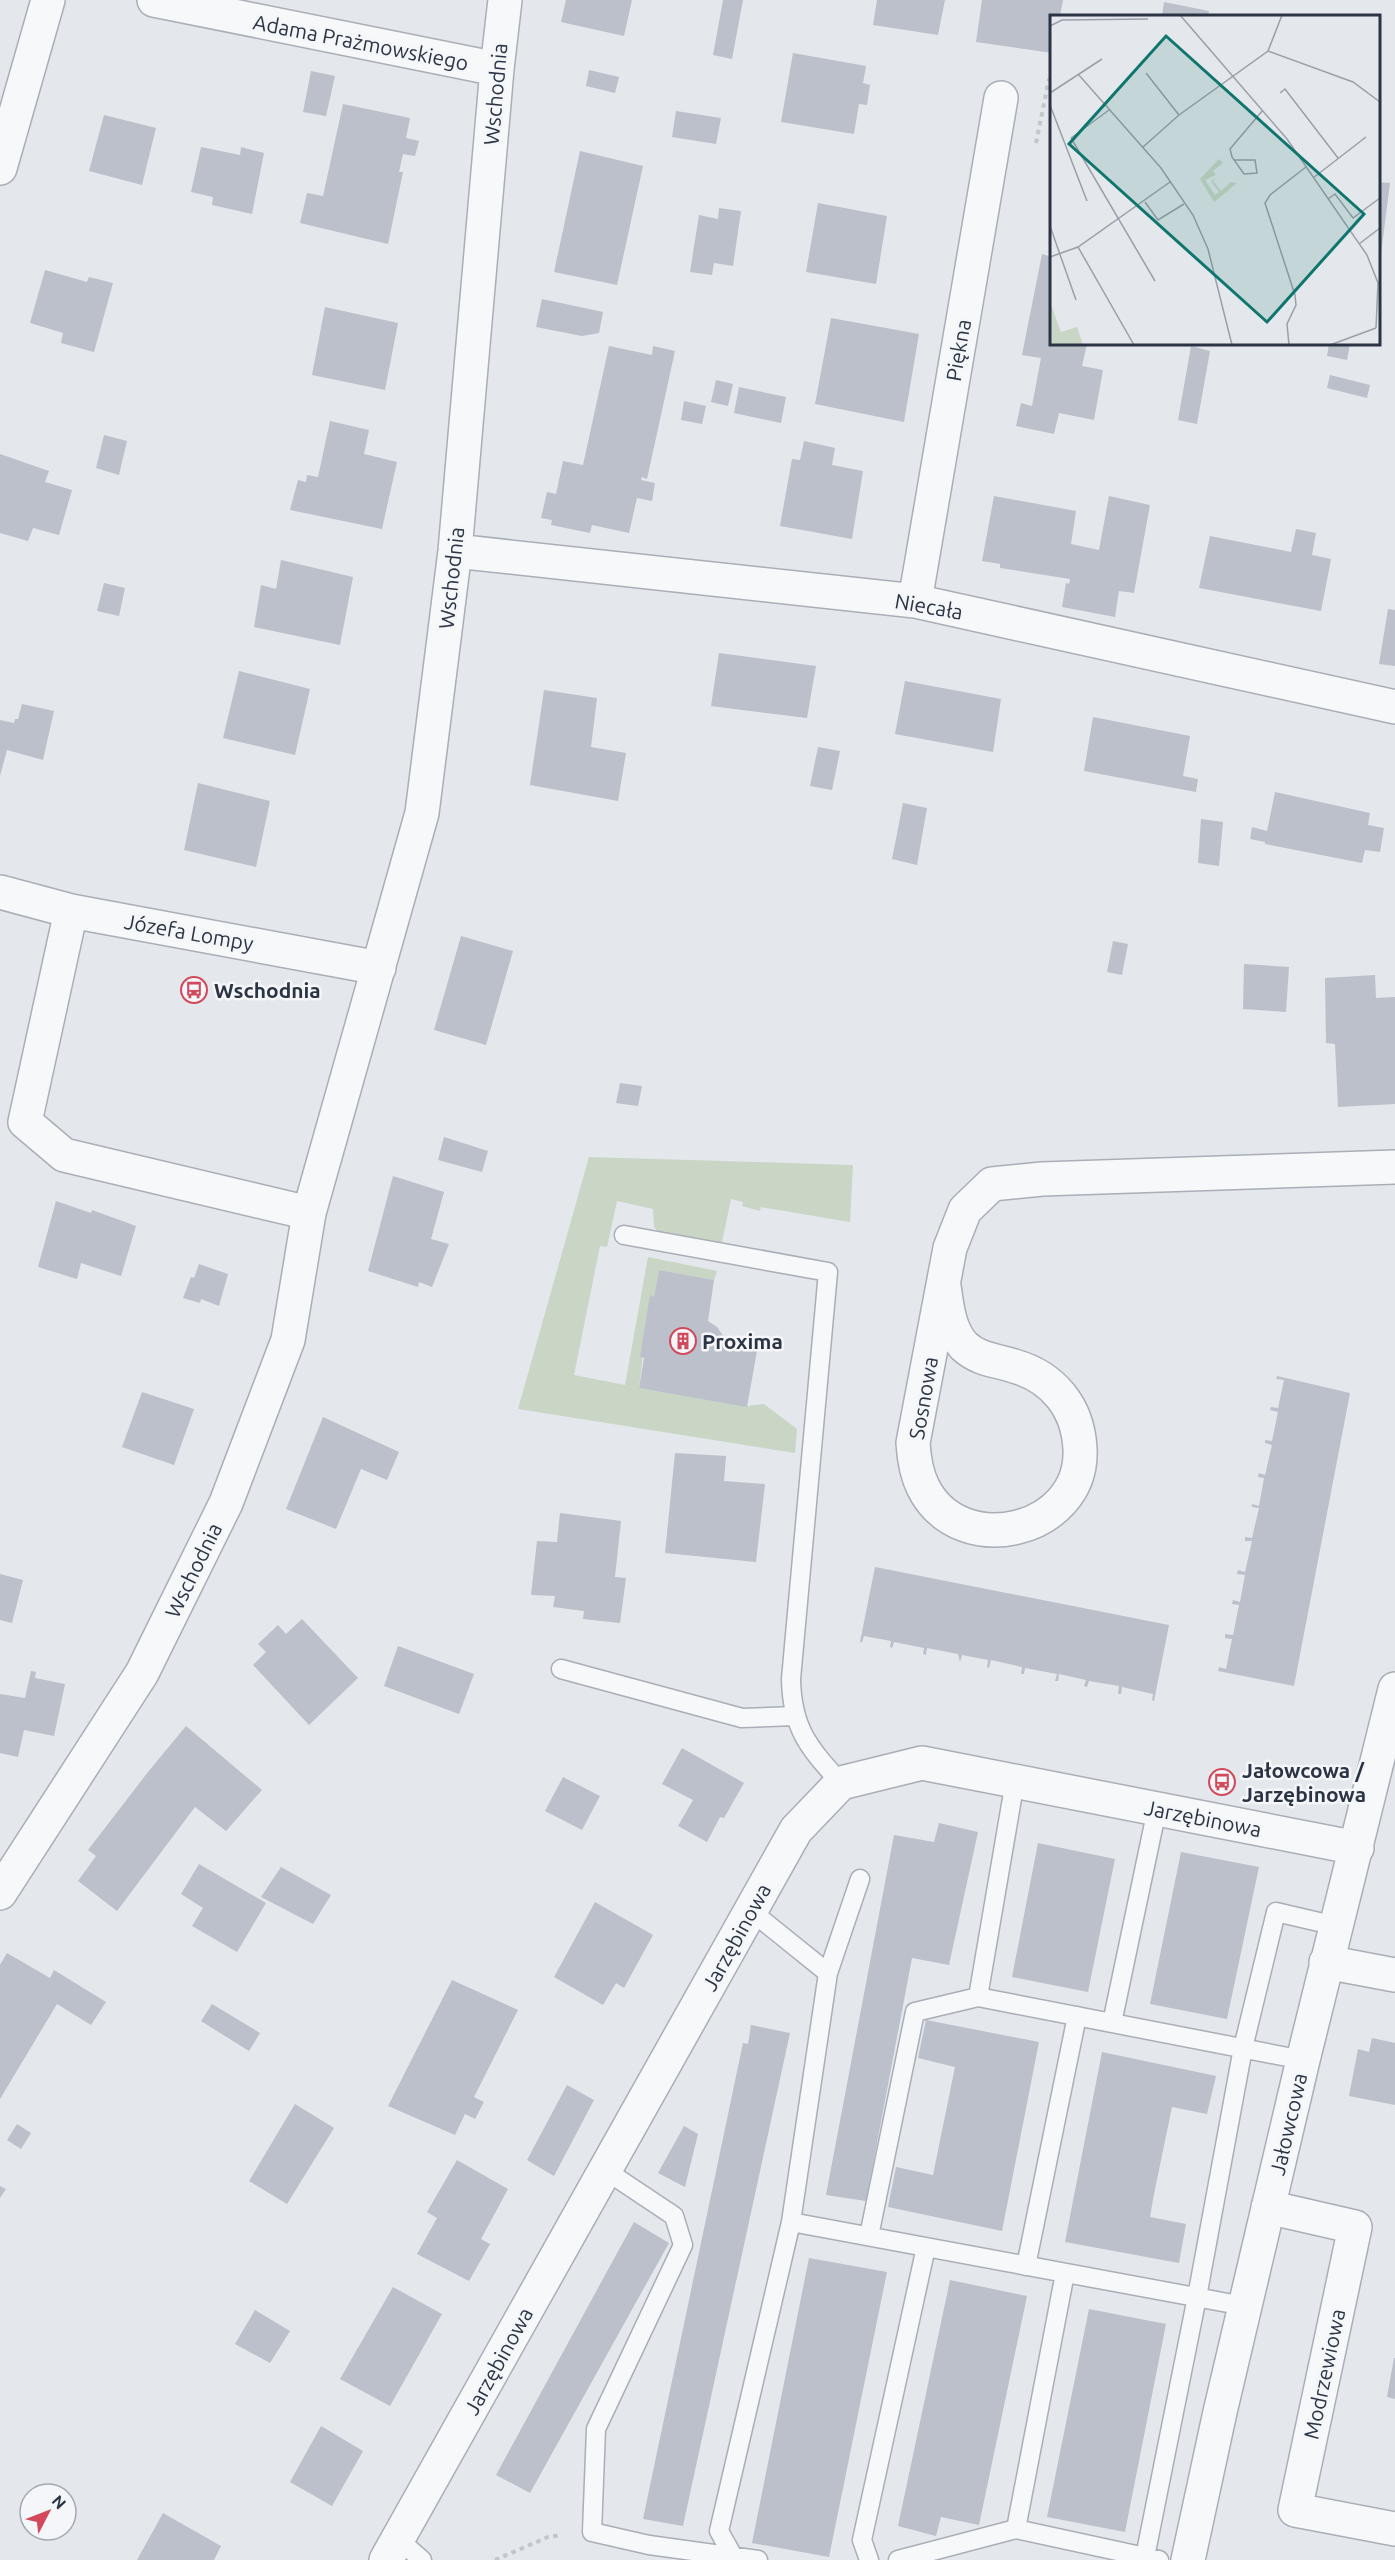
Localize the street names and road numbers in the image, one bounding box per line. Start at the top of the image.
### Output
street label: Adama Prażmowskiego [251,9,471,75]
street label: Wschodnia [479,42,511,146]
street label: Piękna [941,317,975,383]
street label: Wschodnia [434,526,468,630]
street label: Niecała [893,588,965,624]
street label: Józefa Lompy [123,909,255,955]
street label: Sosnowa [904,1355,942,1441]
street label: Wschodnia [160,1519,226,1621]
street label: Jarzębinowa [1142,1795,1264,1841]
street label: Jarzębinowa [697,1879,775,1995]
street label: Jałowcowa [1265,2070,1311,2178]
street label: Jarzębinowa [459,2303,537,2419]
street label: Modrzewiowa [1298,2307,1350,2441]

